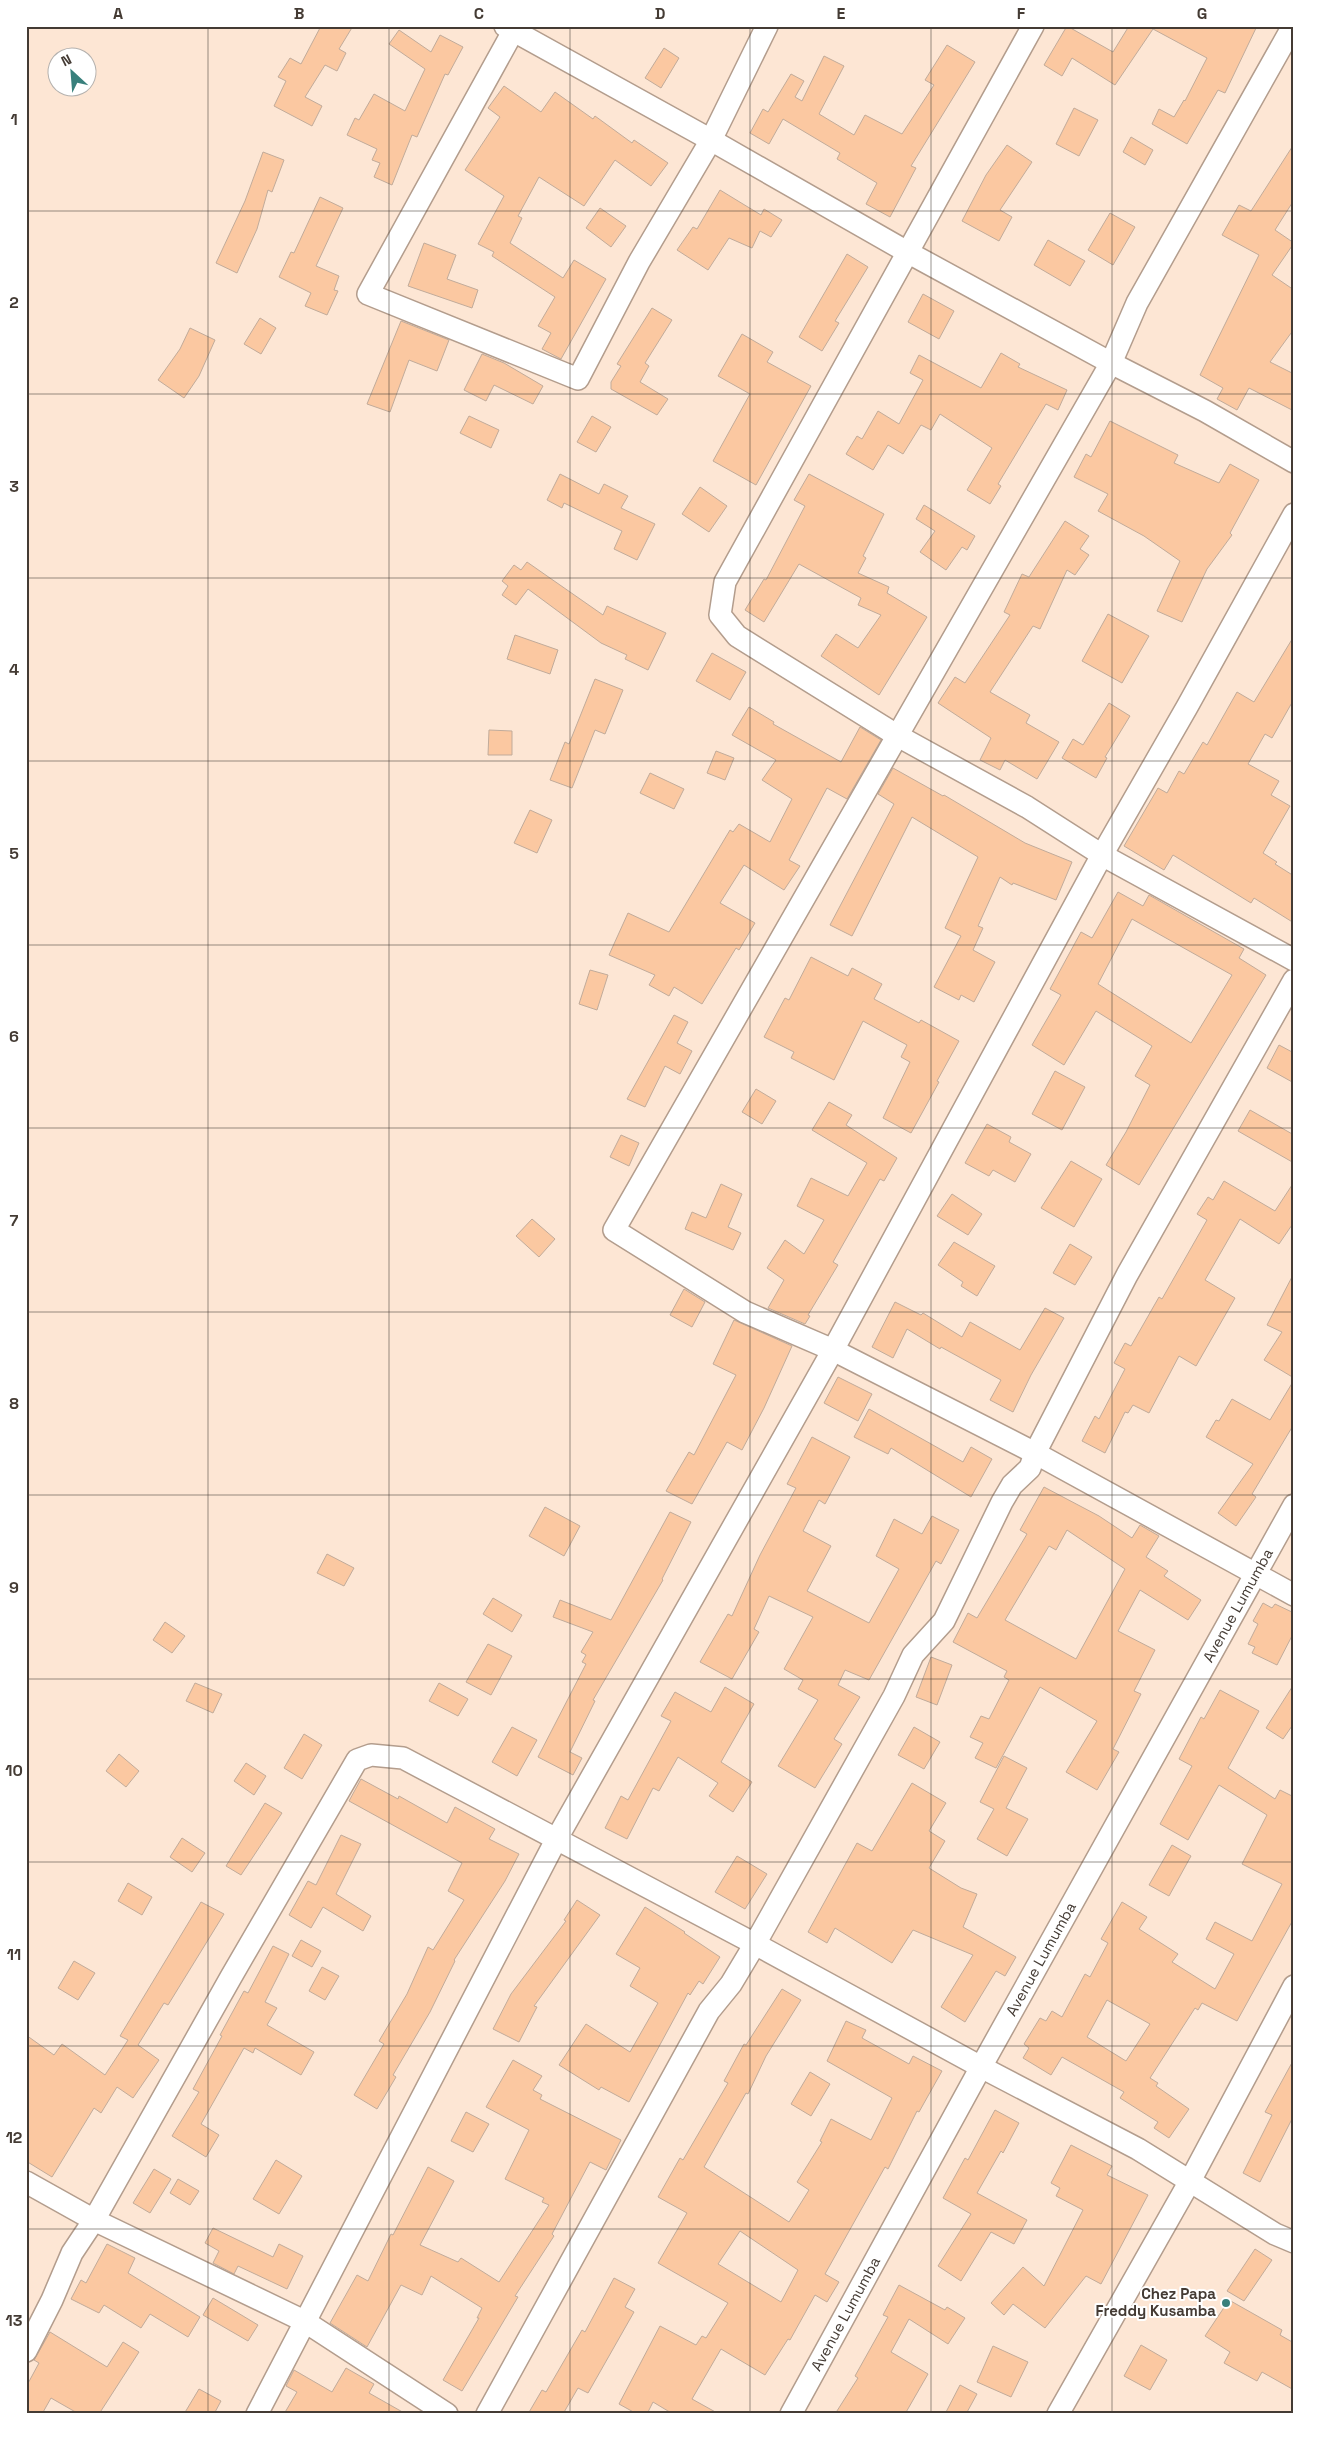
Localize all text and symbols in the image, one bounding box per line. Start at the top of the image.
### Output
text: A [113,3,123,24]
text: B [294,3,304,24]
text: C [474,3,484,24]
text: D [655,3,665,24]
text: E [837,3,846,24]
text: F [1017,3,1026,24]
text: G [1197,3,1207,24]
north arrow [48,48,98,98]
text: N [58,50,74,70]
text: 1 [10,109,18,130]
text: 2 [9,292,19,313]
text: 3 [9,476,19,497]
text: 4 [9,659,19,680]
text: 5 [9,843,19,864]
text: 6 [9,1026,19,1047]
text: 7 [10,1210,19,1231]
text: 8 [9,1393,19,1414]
street label: Avenue Lumumba [1198,1545,1277,1665]
text: 9 [9,1577,19,1598]
text: 10 [5,1760,23,1781]
street label: Avenue Lumumba [1001,1898,1080,2019]
text: 11 [7,1944,21,1965]
text: 12 [6,2127,22,2148]
street label: Avenue Lumumba [806,2253,884,2374]
place label: Chez Papa Freddy Kusamba [1096,2284,1216,2320]
marker: Chez Papa Freddy Kusamba [1220,2297,1232,2309]
text: 13 [6,2310,23,2331]

